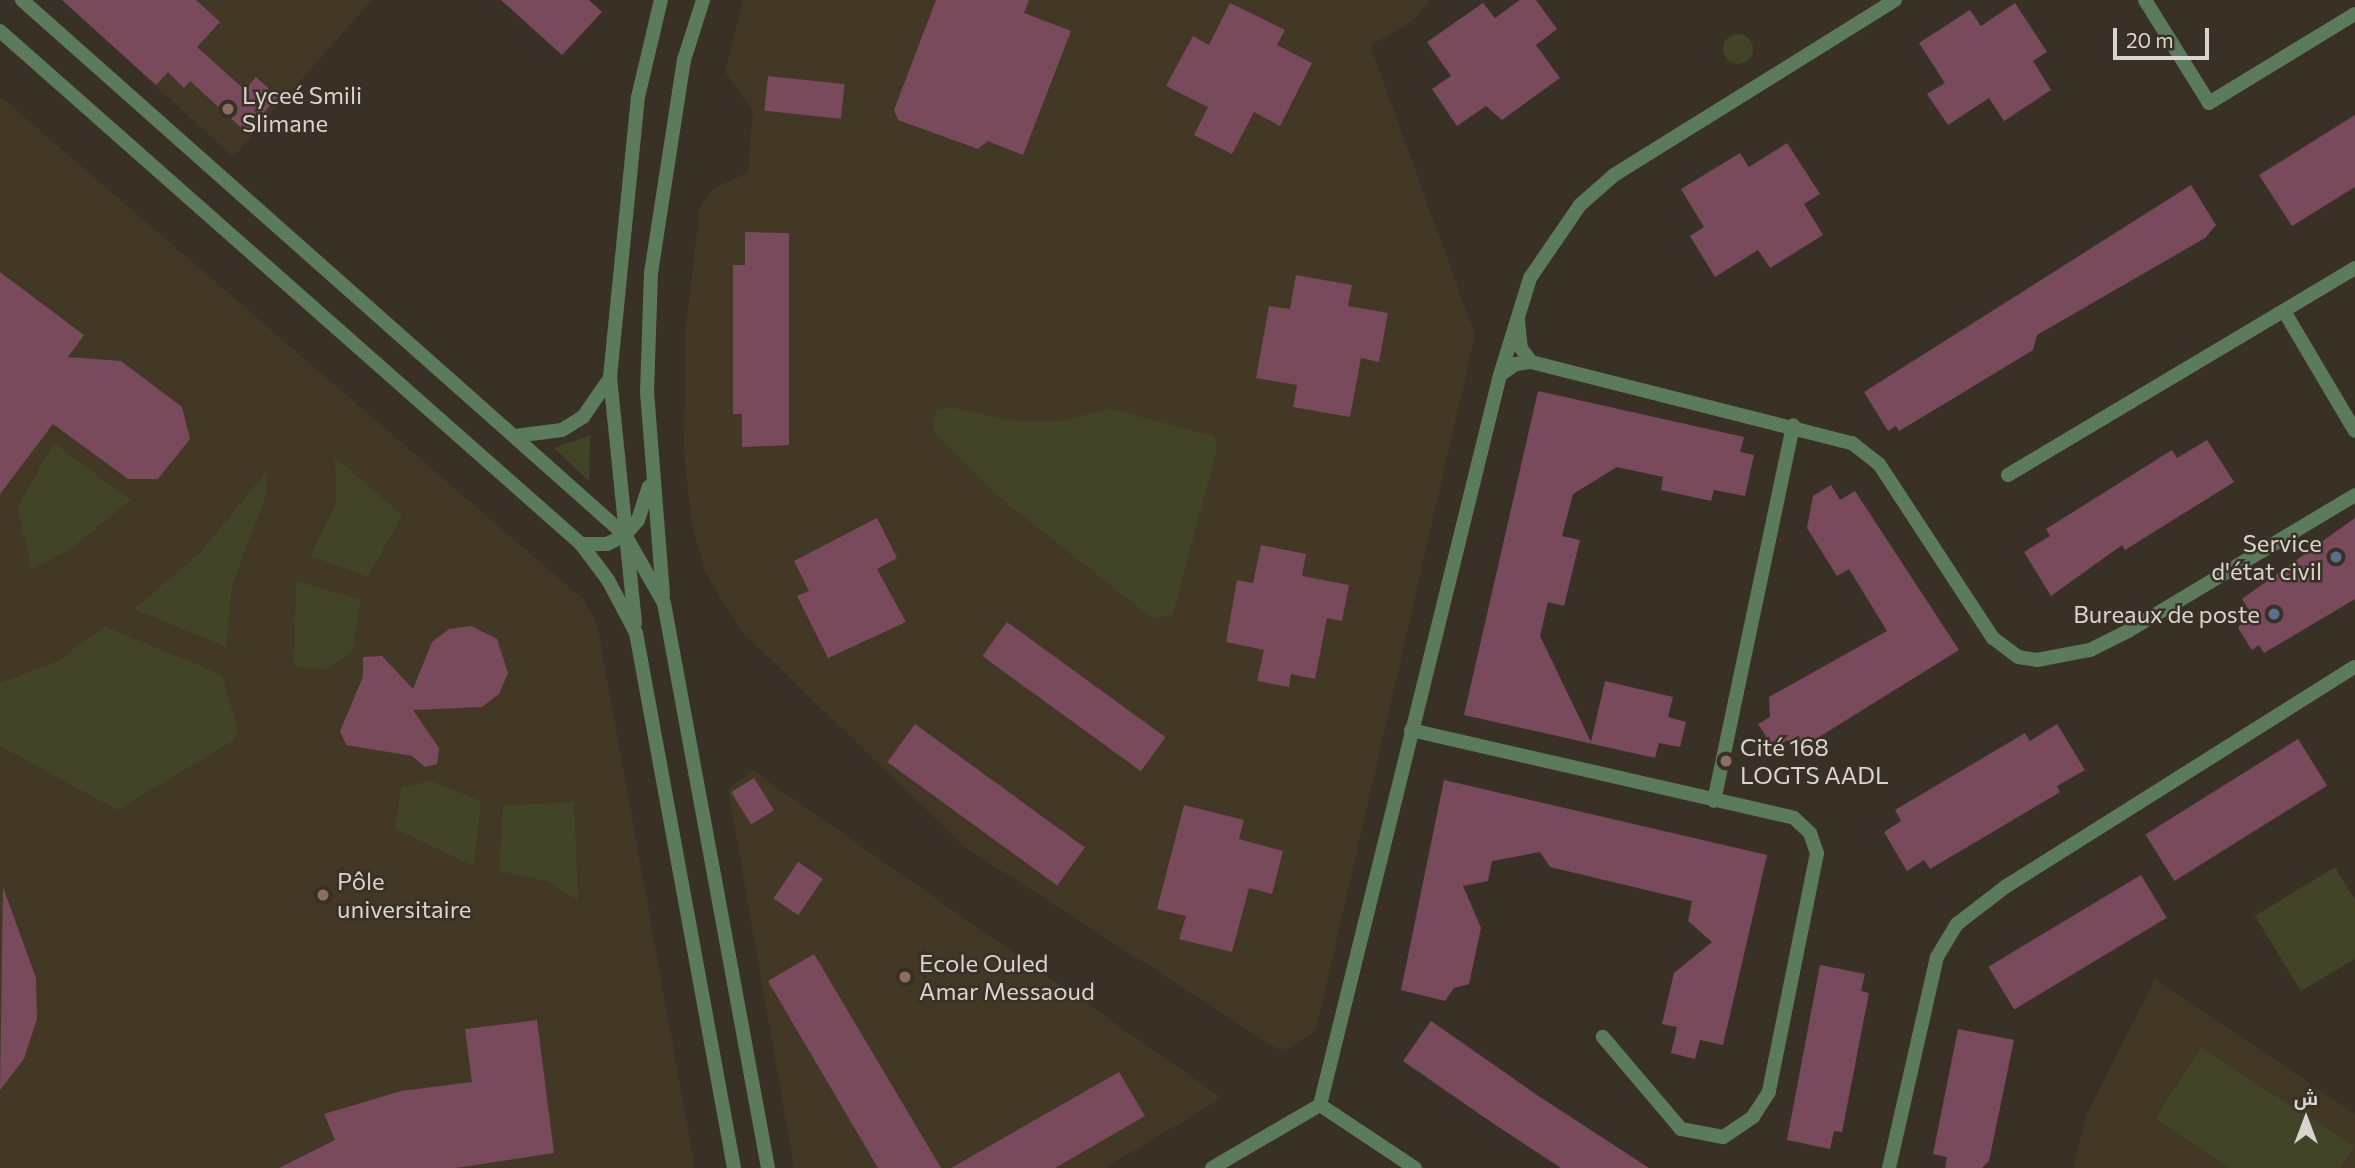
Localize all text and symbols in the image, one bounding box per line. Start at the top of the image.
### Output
scale bar [2117,14,2213,58]
text: 20 m [2126,27,2174,52]
place label: Lyceé Smili Slimane [242,81,362,137]
marker: Lyceé Smili Slimane [220,101,236,117]
place label: Service d'état civil [2211,529,2322,585]
marker: Service d'état civil [2328,549,2344,565]
place label: Bureaux de poste [2073,600,2260,628]
marker: Bureaux de poste [2266,606,2282,622]
place label: Cité 168 LOGTS AADL [1740,733,1889,789]
marker: Cité 168 LOGTS AADL [1718,753,1734,769]
place label: Pôle universitaire [337,867,472,923]
marker: Pôle universitaire [315,887,331,903]
place label: Ecole Ouled Amar Messaoud [919,949,1095,1005]
marker: Ecole Ouled Amar Messaoud [897,969,913,985]
north arrow [2271,1084,2341,1154]
text: ش [2294,1086,2318,1109]

